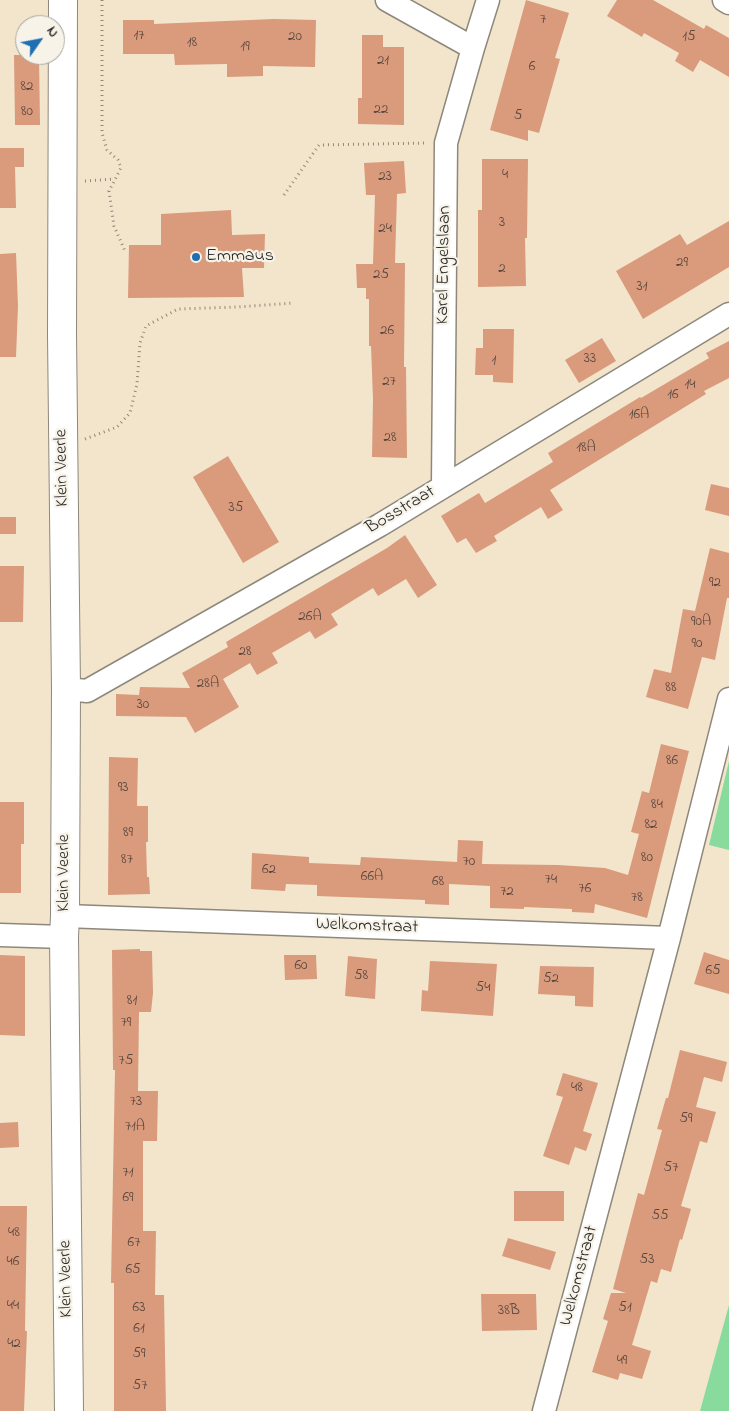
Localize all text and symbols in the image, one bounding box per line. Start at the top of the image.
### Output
house number: 7 [540,12,546,30]
north arrow [15,15,65,65]
text: N [41,22,64,42]
house number: 17 [134,28,144,46]
house number: 20 [288,29,302,47]
house number: 15 [682,29,696,47]
house number: 18 [187,35,197,53]
house number: 19 [240,39,250,57]
house number: 21 [377,53,389,71]
house number: 6 [529,59,535,77]
house number: 82 [20,79,34,97]
house number: 22 [374,102,388,120]
house number: 80 [21,104,33,122]
house number: 5 [514,108,522,126]
house number: 4 [502,167,508,185]
house number: 23 [378,169,392,187]
street label: Karel Engelslaan [433,205,457,325]
house number: 3 [499,215,505,233]
house number: 24 [378,221,392,239]
place label: Emmaus [206,246,274,268]
marker: Emmaus [190,251,202,263]
house number: 29 [676,255,688,273]
house number: 2 [498,261,506,279]
house number: 25 [373,267,389,285]
house number: 31 [637,279,647,297]
house number: 26 [380,323,394,341]
house number: 33 [584,351,596,369]
house number: 1 [492,353,496,371]
house number: 27 [382,374,396,392]
house number: 14 [685,377,695,395]
house number: 16 [667,387,679,405]
house number: 16A [629,407,649,425]
street label: Klein Veerle [52,429,74,507]
house number: 28 [383,430,397,448]
house number: 18A [576,440,596,458]
street label: Bosstraat [362,482,440,540]
house number: 35 [229,500,243,518]
house number: 92 [709,575,721,593]
house number: 26A [298,609,322,627]
house number: 90A [691,614,711,632]
house number: 90 [692,636,702,654]
house number: 28 [238,644,252,662]
house number: 28A [197,676,219,694]
house number: 88 [665,680,677,698]
house number: 30 [137,697,149,715]
house number: 86 [666,753,678,771]
house number: 93 [118,780,128,798]
house number: 84 [651,797,663,815]
house number: 82 [644,817,658,835]
house number: 89 [123,825,133,843]
street label: Klein Veerle [54,834,76,912]
house number: 80 [641,850,653,868]
house number: 87 [121,852,133,870]
house number: 70 [463,854,475,872]
house number: 62 [262,862,276,880]
house number: 66A [361,869,383,887]
house number: 74 [545,872,557,890]
house number: 68 [432,874,444,892]
house number: 76 [579,881,591,899]
house number: 72 [500,884,514,902]
house number: 78 [631,890,643,908]
street label: Welkomstraat [315,914,419,940]
house number: 60 [294,958,308,976]
house number: 65 [705,963,721,981]
house number: 58 [354,968,368,986]
house number: 52 [543,971,559,989]
house number: 54 [476,980,490,998]
house number: 81 [127,993,137,1011]
house number: 79 [121,1015,131,1033]
house number: 75 [119,1053,133,1071]
house number: 48 [571,1080,583,1098]
house number: 73 [130,1094,142,1112]
house number: 59 [679,1111,693,1129]
house number: 71A [125,1119,145,1137]
house number: 57 [664,1160,678,1178]
house number: 71 [123,1165,133,1183]
house number: 69 [122,1190,134,1208]
house number: 55 [651,1208,669,1226]
street label: Welkomstraat [556,1224,604,1328]
house number: 48 [8,1225,20,1243]
house number: 67 [128,1235,140,1253]
street label: Klein Veerle [56,1240,78,1318]
house number: 53 [640,1252,654,1270]
house number: 46 [7,1254,19,1272]
house number: 65 [125,1262,141,1280]
house number: 44 [7,1298,19,1316]
house number: 63 [133,1300,145,1318]
house number: 51 [618,1300,632,1318]
house number: 38B [498,1303,520,1321]
house number: 61 [133,1321,145,1339]
house number: 42 [7,1336,21,1354]
house number: 59 [132,1346,146,1364]
house number: 49 [617,1353,627,1371]
house number: 57 [133,1378,147,1396]

